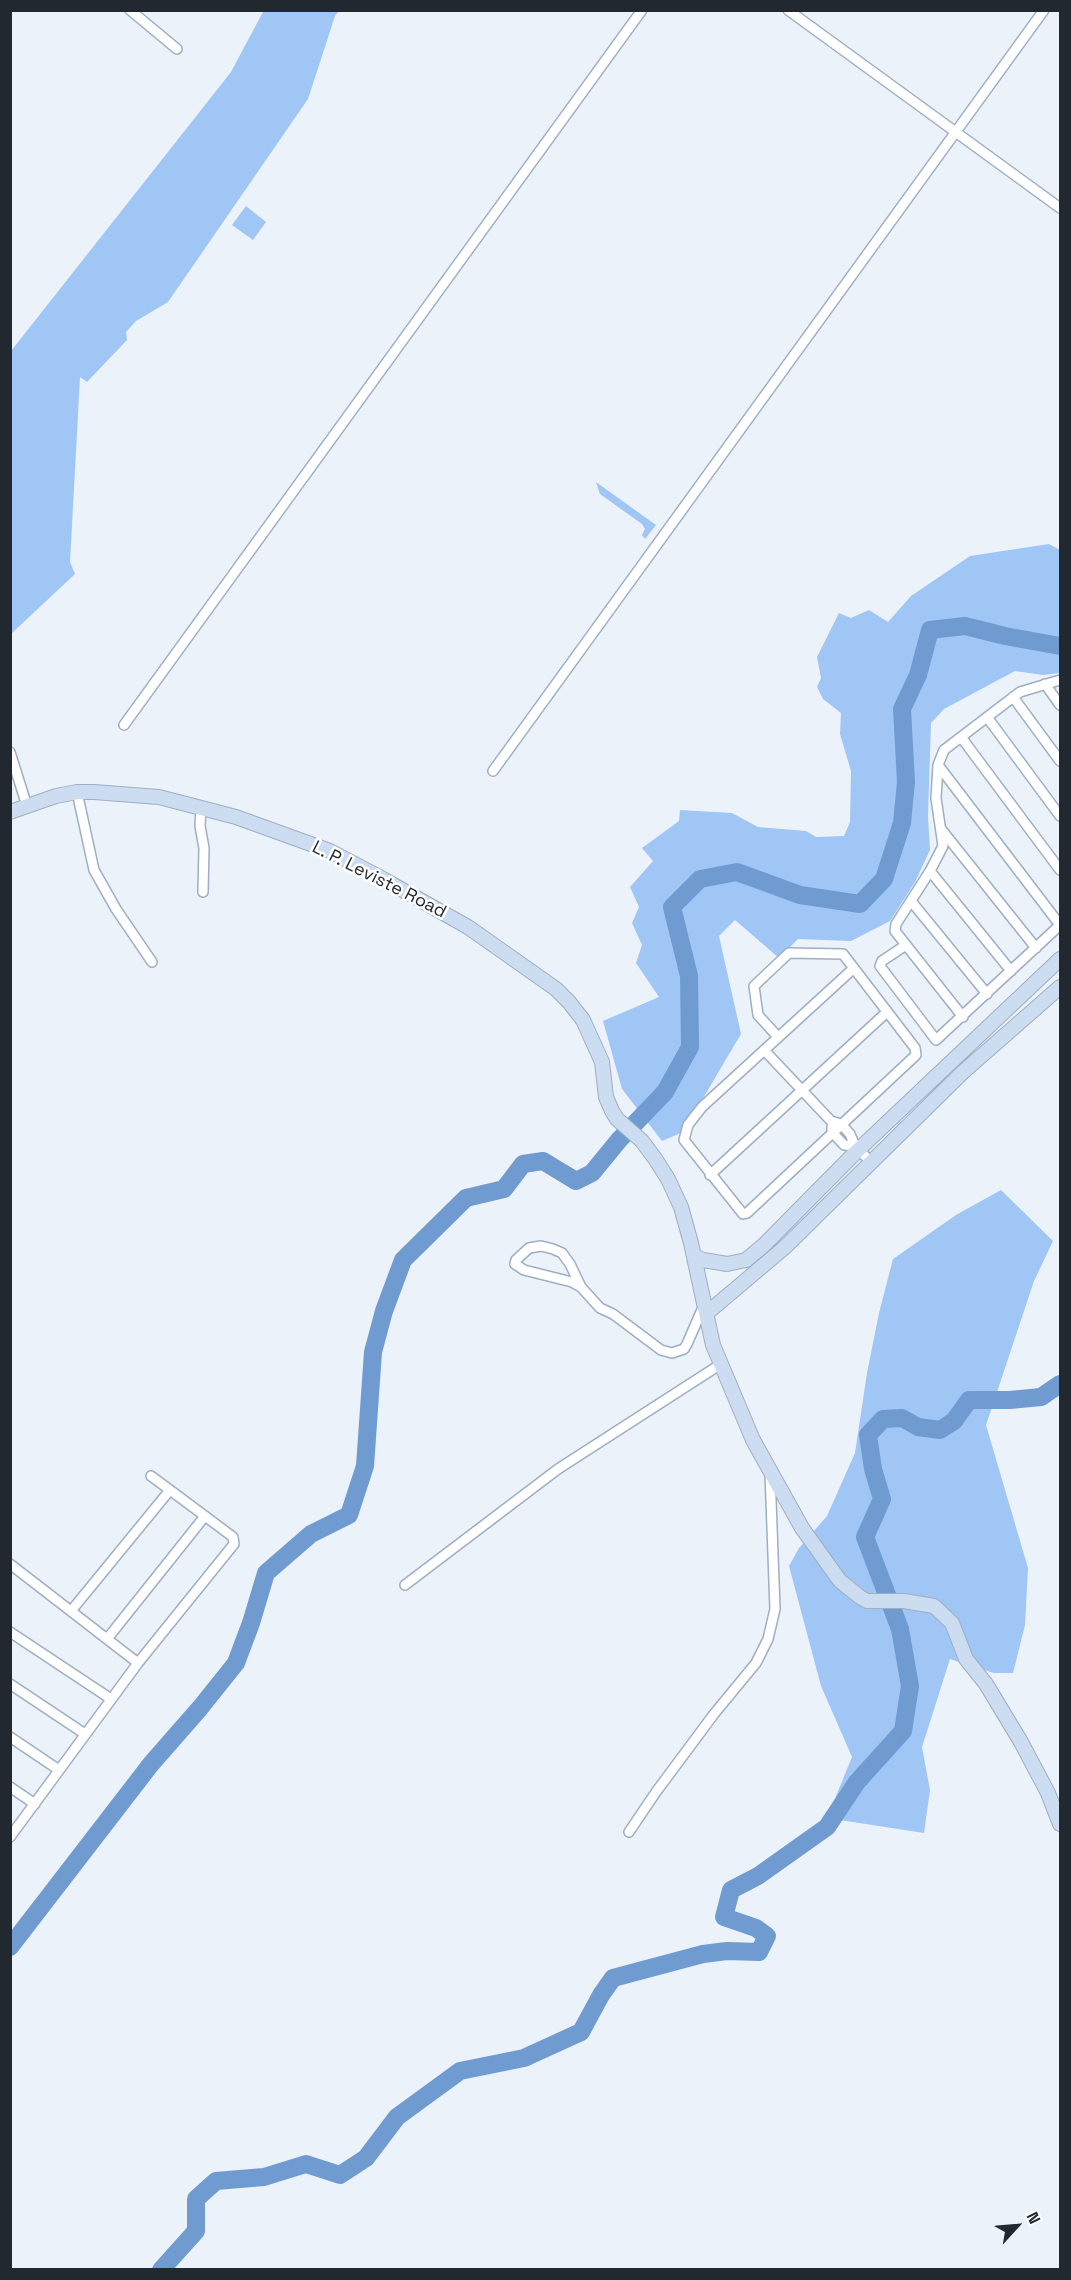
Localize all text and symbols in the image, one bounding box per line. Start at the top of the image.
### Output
street label: L. P. Leviste Road [308,837,450,923]
north arrow [987,2196,1047,2256]
text: N [1022,2208,1045,2227]

